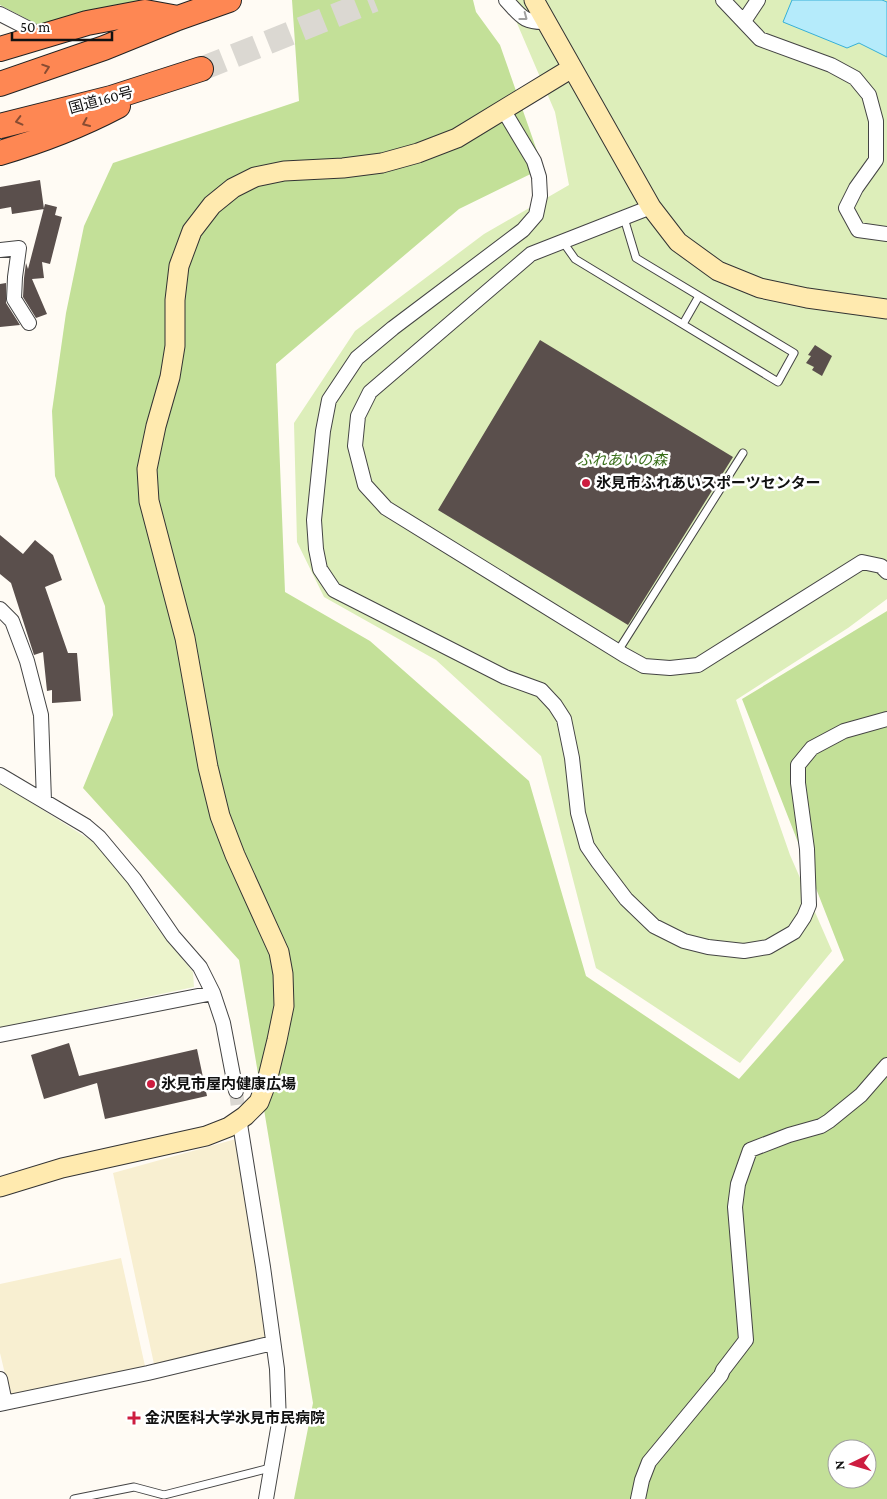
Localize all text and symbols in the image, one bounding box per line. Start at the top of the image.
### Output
scale bar [12,10,112,42]
one-way arrow [518,11,528,20]
text: 50 m [20,19,50,35]
one-way arrow [41,64,50,74]
street label: 国道160号 [67,84,135,116]
one-way arrow [16,116,24,126]
one-way arrow [82,116,91,126]
park label: ふれあいの森 [577,452,669,468]
place label: 氷見市ふれあいスポーツセンター [596,475,821,491]
marker: 氷見市ふれあいスポーツセンター [580,477,592,489]
place label: 氷見市屋内健康広場 [161,1076,296,1092]
marker: 氷見市屋内健康広場 [145,1078,157,1090]
place label: 金沢医科大学氷見市民病院 [145,1410,325,1426]
marker: 金沢医科大学氷見市民病院 [127,1411,141,1425]
north arrow [827,1439,877,1489]
text: N [831,1459,847,1471]

